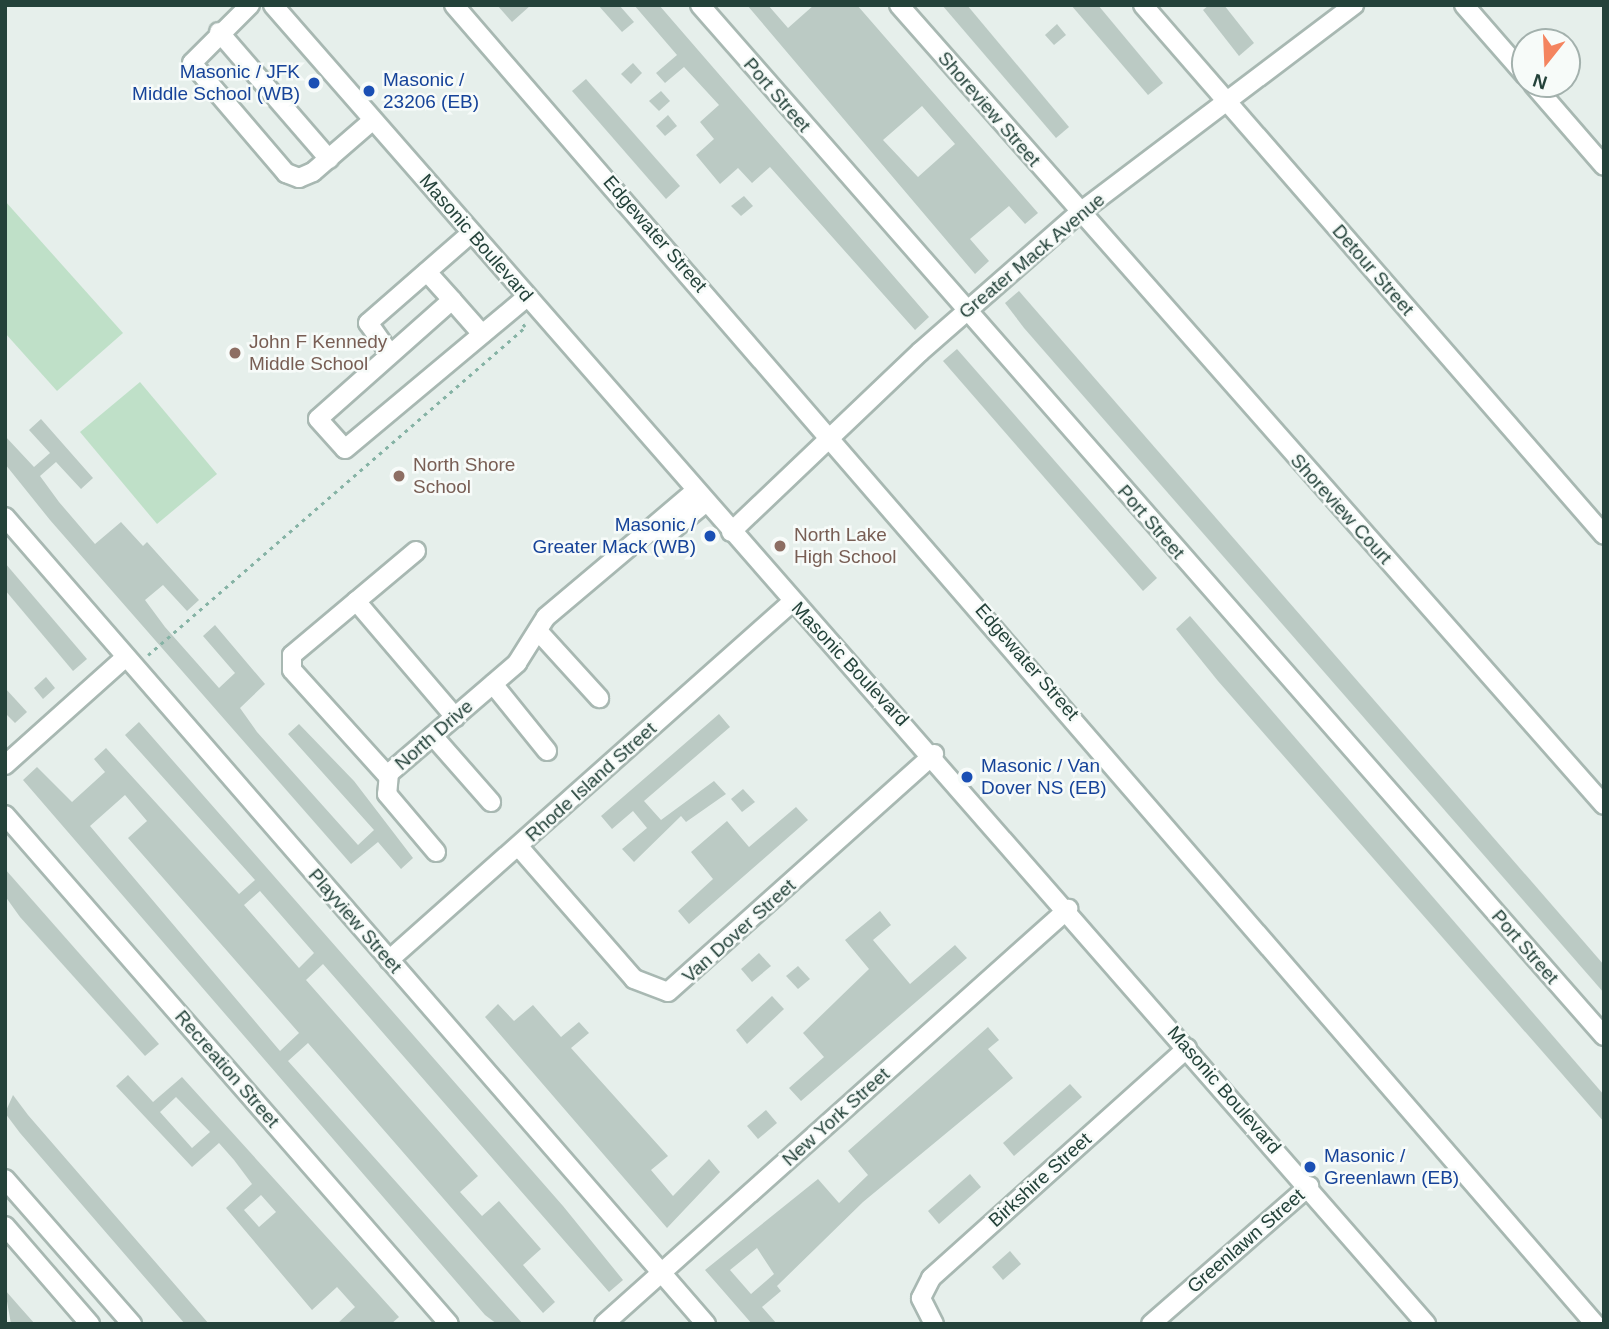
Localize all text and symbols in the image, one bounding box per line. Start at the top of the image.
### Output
north arrow [1511,28,1581,98]
street label: Shoreview Street [933,47,1045,171]
street label: Port Street [739,53,815,137]
place label: Masonic / JFK Middle School (WB) [132,61,300,105]
place label: Masonic / 23206 (EB) [383,69,479,113]
text: N [1530,69,1550,94]
marker: Masonic / JFK Middle School (WB) [306,75,322,91]
marker: Masonic / 23206 (EB) [361,83,377,99]
street label: Masonic Boulevard [414,170,538,306]
street label: Edgewater Street [598,171,712,297]
street label: Greater Mack Avenue [954,188,1110,324]
street label: Detour Street [1327,220,1419,320]
place label: John F Kennedy Middle School [249,331,387,375]
marker: John F Kennedy Middle School [227,345,243,361]
street label: Shoreview Court [1286,449,1396,569]
place label: North Shore School [413,454,515,498]
marker: North Shore School [391,468,407,484]
street label: Port Street [1113,480,1189,564]
place label: Masonic / Greater Mack (WB) [532,514,696,558]
place label: North Lake High School [794,524,896,568]
marker: Masonic / Greater Mack (WB) [702,528,718,544]
marker: North Lake High School [772,538,788,554]
street label: Masonic Boulevard [787,597,913,731]
street label: Edgewater Street [970,599,1084,725]
street label: North Drive [390,695,478,775]
street label: Rhode Island Street [521,717,661,847]
place label: Masonic / Van Dover NS (EB) [981,755,1107,799]
marker: Masonic / Van Dover NS (EB) [959,769,975,785]
street label: Playview Street [303,864,407,978]
street label: Van Dover Street [678,874,800,988]
street label: Port Street [1487,905,1563,989]
street label: Recreation Street [170,1006,284,1132]
street label: Masonic Boulevard [1162,1022,1286,1158]
street label: New York Street [778,1063,894,1171]
street label: Birkshire Street [984,1128,1096,1232]
place label: Masonic / Greenlawn (EB) [1324,1145,1459,1189]
marker: Masonic / Greenlawn (EB) [1302,1159,1318,1175]
street label: Greenlawn Street [1183,1184,1309,1298]

